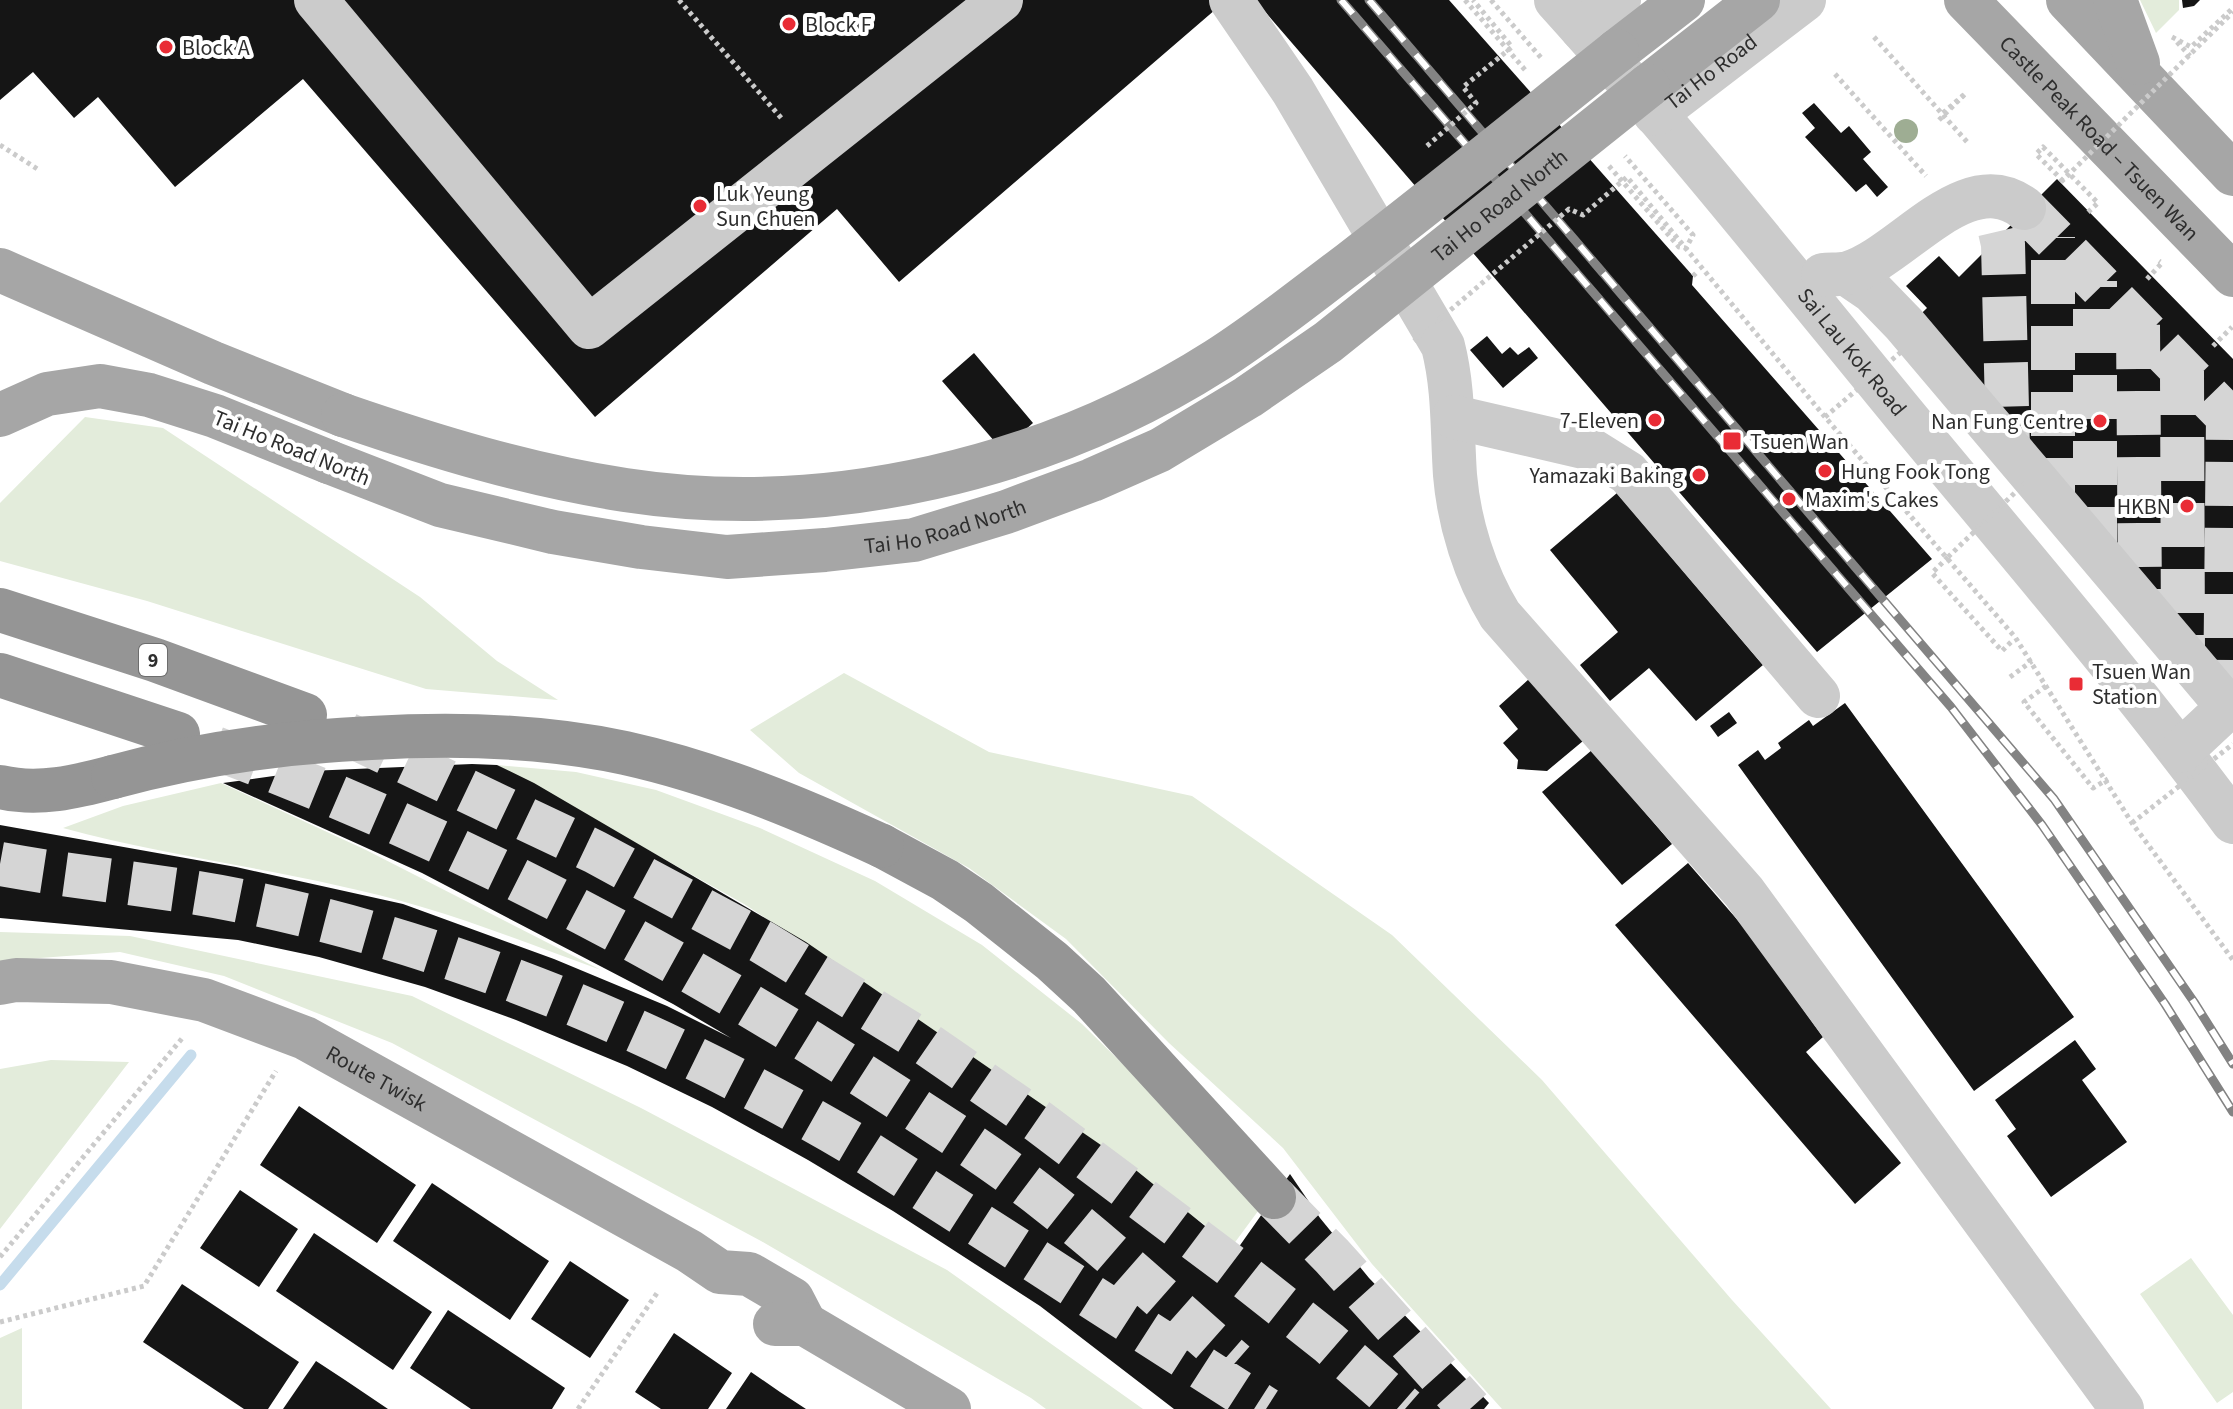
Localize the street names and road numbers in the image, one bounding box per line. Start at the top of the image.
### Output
street label: Tai Ho Road [1658,26,1764,118]
street label: Castle Peak Road – Tsuen Wan [1992,28,2206,248]
street label: Tai Ho Road North [1425,141,1575,270]
street label: Sai Lau Kok Road [1789,281,1914,424]
street label: Tai Ho Road North [208,402,375,494]
street label: Tai Ho Road North [862,491,1031,563]
road number: 9 [139,644,167,676]
street label: Route Twisk [320,1038,433,1120]

